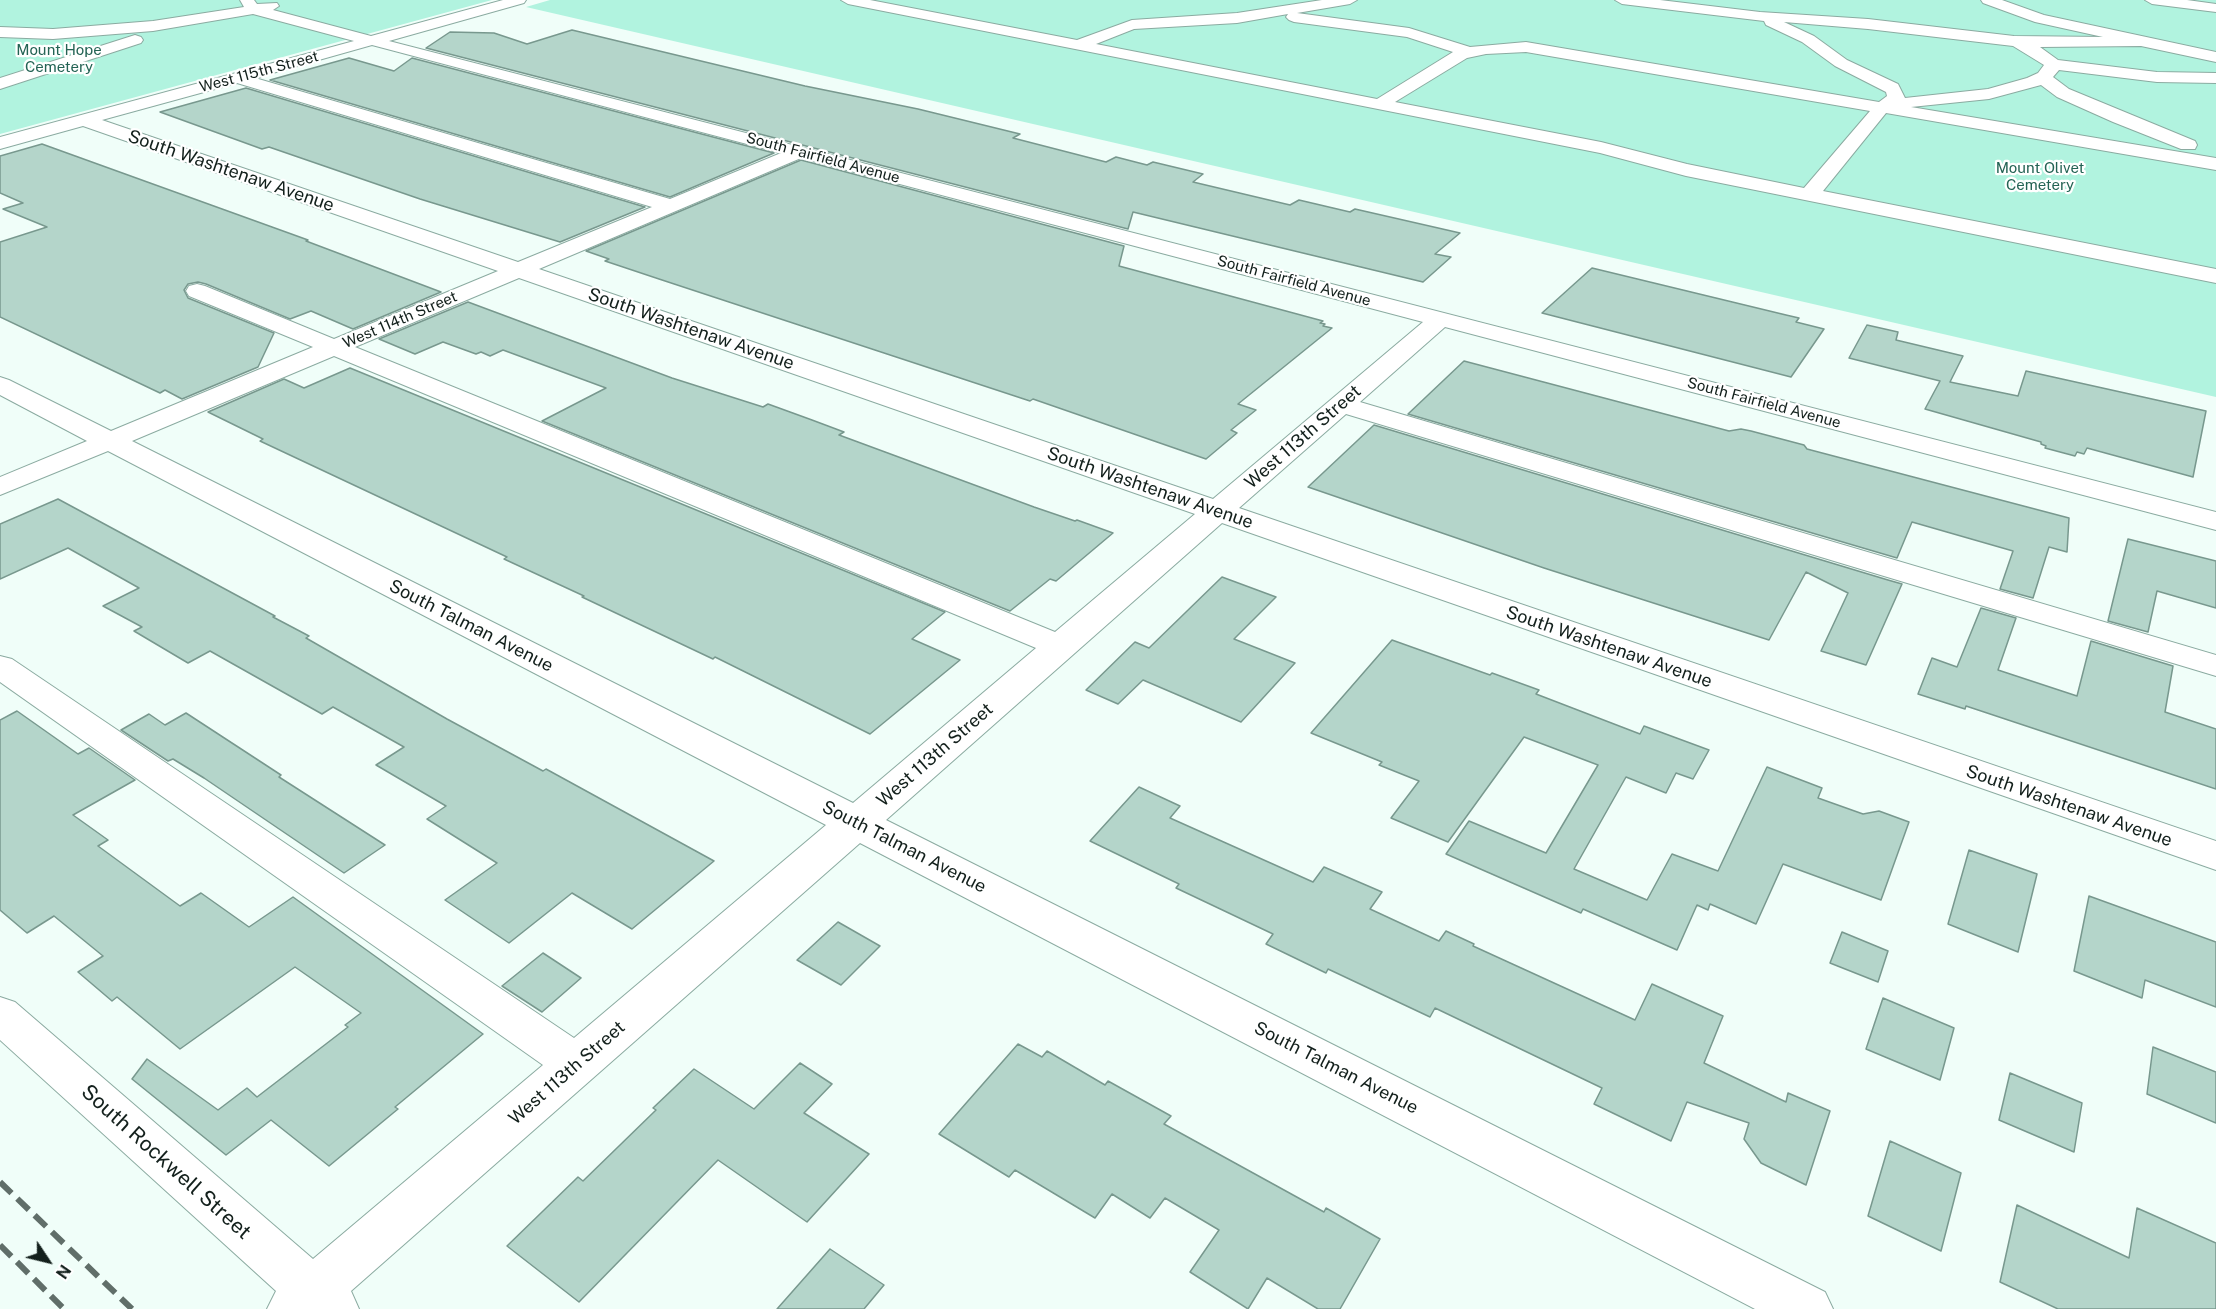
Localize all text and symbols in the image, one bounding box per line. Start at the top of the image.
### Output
park label: Mount Hope Cemetery [16,41,102,76]
street label: West 115th Street [197,47,321,97]
street label: South Washtenaw Avenue [125,125,337,217]
street label: South Fairfield Avenue [744,129,902,187]
park label: Mount Olivet Cemetery [1996,159,2084,194]
street label: South Fairfield Avenue [1215,252,1373,310]
street label: South Washtenaw Avenue [585,283,797,375]
street label: West 114th Street [340,288,460,352]
street label: South Fairfield Avenue [1685,374,1843,432]
street label: West 113th Street [1240,381,1366,493]
street label: South Washtenaw Avenue [1044,442,1256,534]
street label: South Talman Avenue [385,575,557,677]
street label: South Washtenaw Avenue [1503,601,1715,693]
street label: West 113th Street [872,699,998,811]
street label: South Washtenaw Avenue [1963,760,2175,852]
street label: South Talman Avenue [818,796,990,898]
street label: West 113th Street [504,1017,630,1129]
street label: South Talman Avenue [1250,1017,1422,1119]
street label: South Rockwell Street [76,1079,256,1245]
north arrow [18,1231,78,1291]
text: N [52,1261,75,1282]

